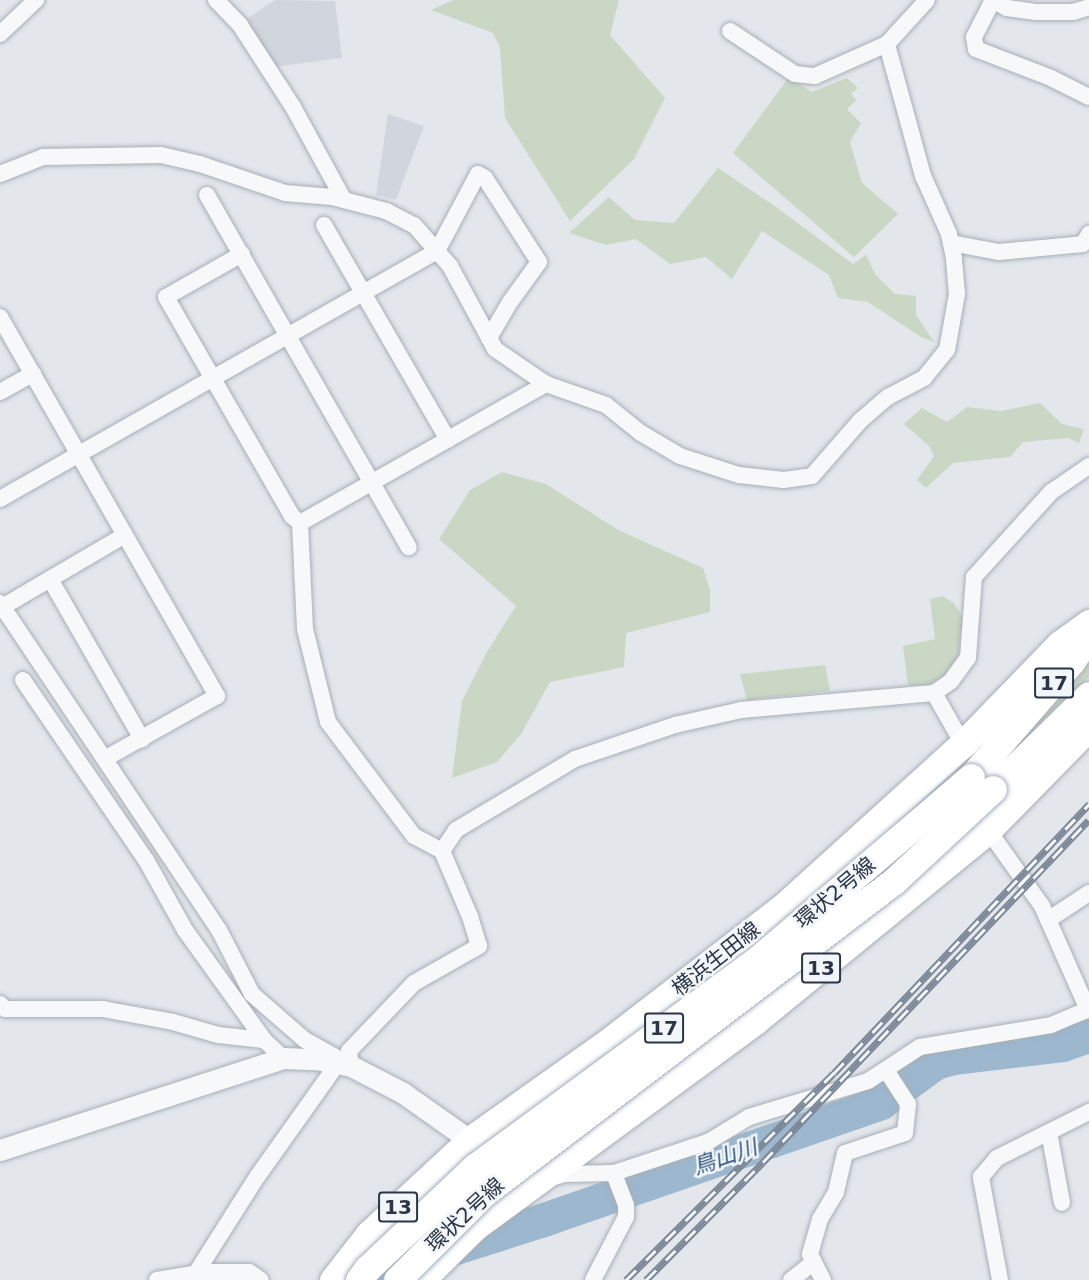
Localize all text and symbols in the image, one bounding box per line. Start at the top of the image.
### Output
road number: 17 [1033,666,1075,700]
street label: 環状2号線 [790,852,880,934]
street label: 横浜生田線 [667,917,765,1001]
road number: 13 [800,951,842,985]
road number: 17 [643,1011,685,1045]
water label: 鳥山川 [690,1134,760,1180]
street label: 環状2号線 [421,1173,509,1257]
road number: 13 [377,1190,419,1224]

